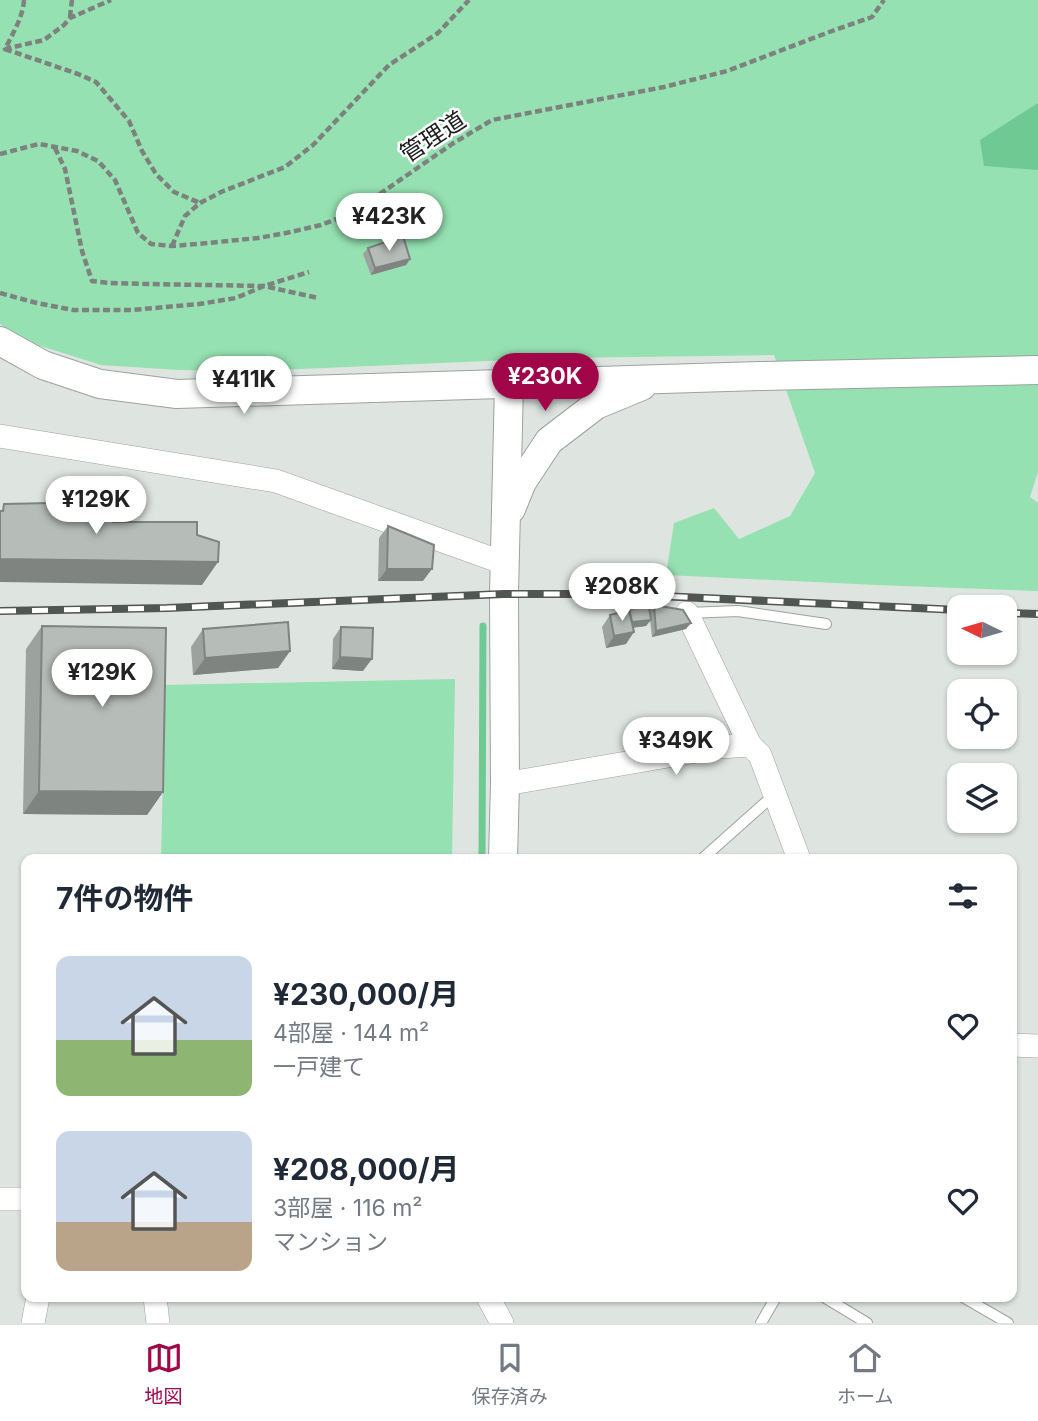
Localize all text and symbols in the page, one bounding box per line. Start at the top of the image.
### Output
street label: 管理道 [395,105,471,168]
pin: ¥423K [340,194,438,253]
text: ¥423K [352,202,426,230]
pin: ¥230K [496,354,594,413]
pin: ¥411K [195,356,293,416]
text: ¥230K [508,362,582,390]
text: ¥411K [212,365,276,393]
pin: ¥129K [47,476,145,536]
text: ¥129K [62,485,131,513]
pin: ¥208K [573,564,671,623]
text: ¥208K [585,572,659,600]
north arrow [947,595,1017,665]
map controls [947,595,1017,833]
pin: ¥129K [53,650,151,709]
text: ¥129K [68,658,137,686]
button: locate [947,679,1017,749]
pin: ¥349K [627,718,725,777]
text: ¥349K [639,726,714,754]
button: layers [947,763,1017,833]
icon: filters [944,877,982,915]
text: 7件の物件 [56,880,193,916]
text: ¥230,000/月 [273,976,459,1012]
icon: home [112,984,196,1068]
icon: heart [944,1007,982,1045]
text: 4部屋 · 144 m² [273,1019,429,1047]
text: 一戸建て [273,1053,365,1081]
text: ¥208,000/月 [273,1151,460,1187]
icon: home [112,1159,196,1243]
icon: heart [944,1182,982,1220]
text: 3部屋 · 116 m² [273,1194,423,1222]
text: マンション [273,1228,388,1256]
tab: 地図 [145,1339,183,1408]
tab: 保存済み [472,1339,548,1408]
tab: ホーム [837,1339,893,1408]

